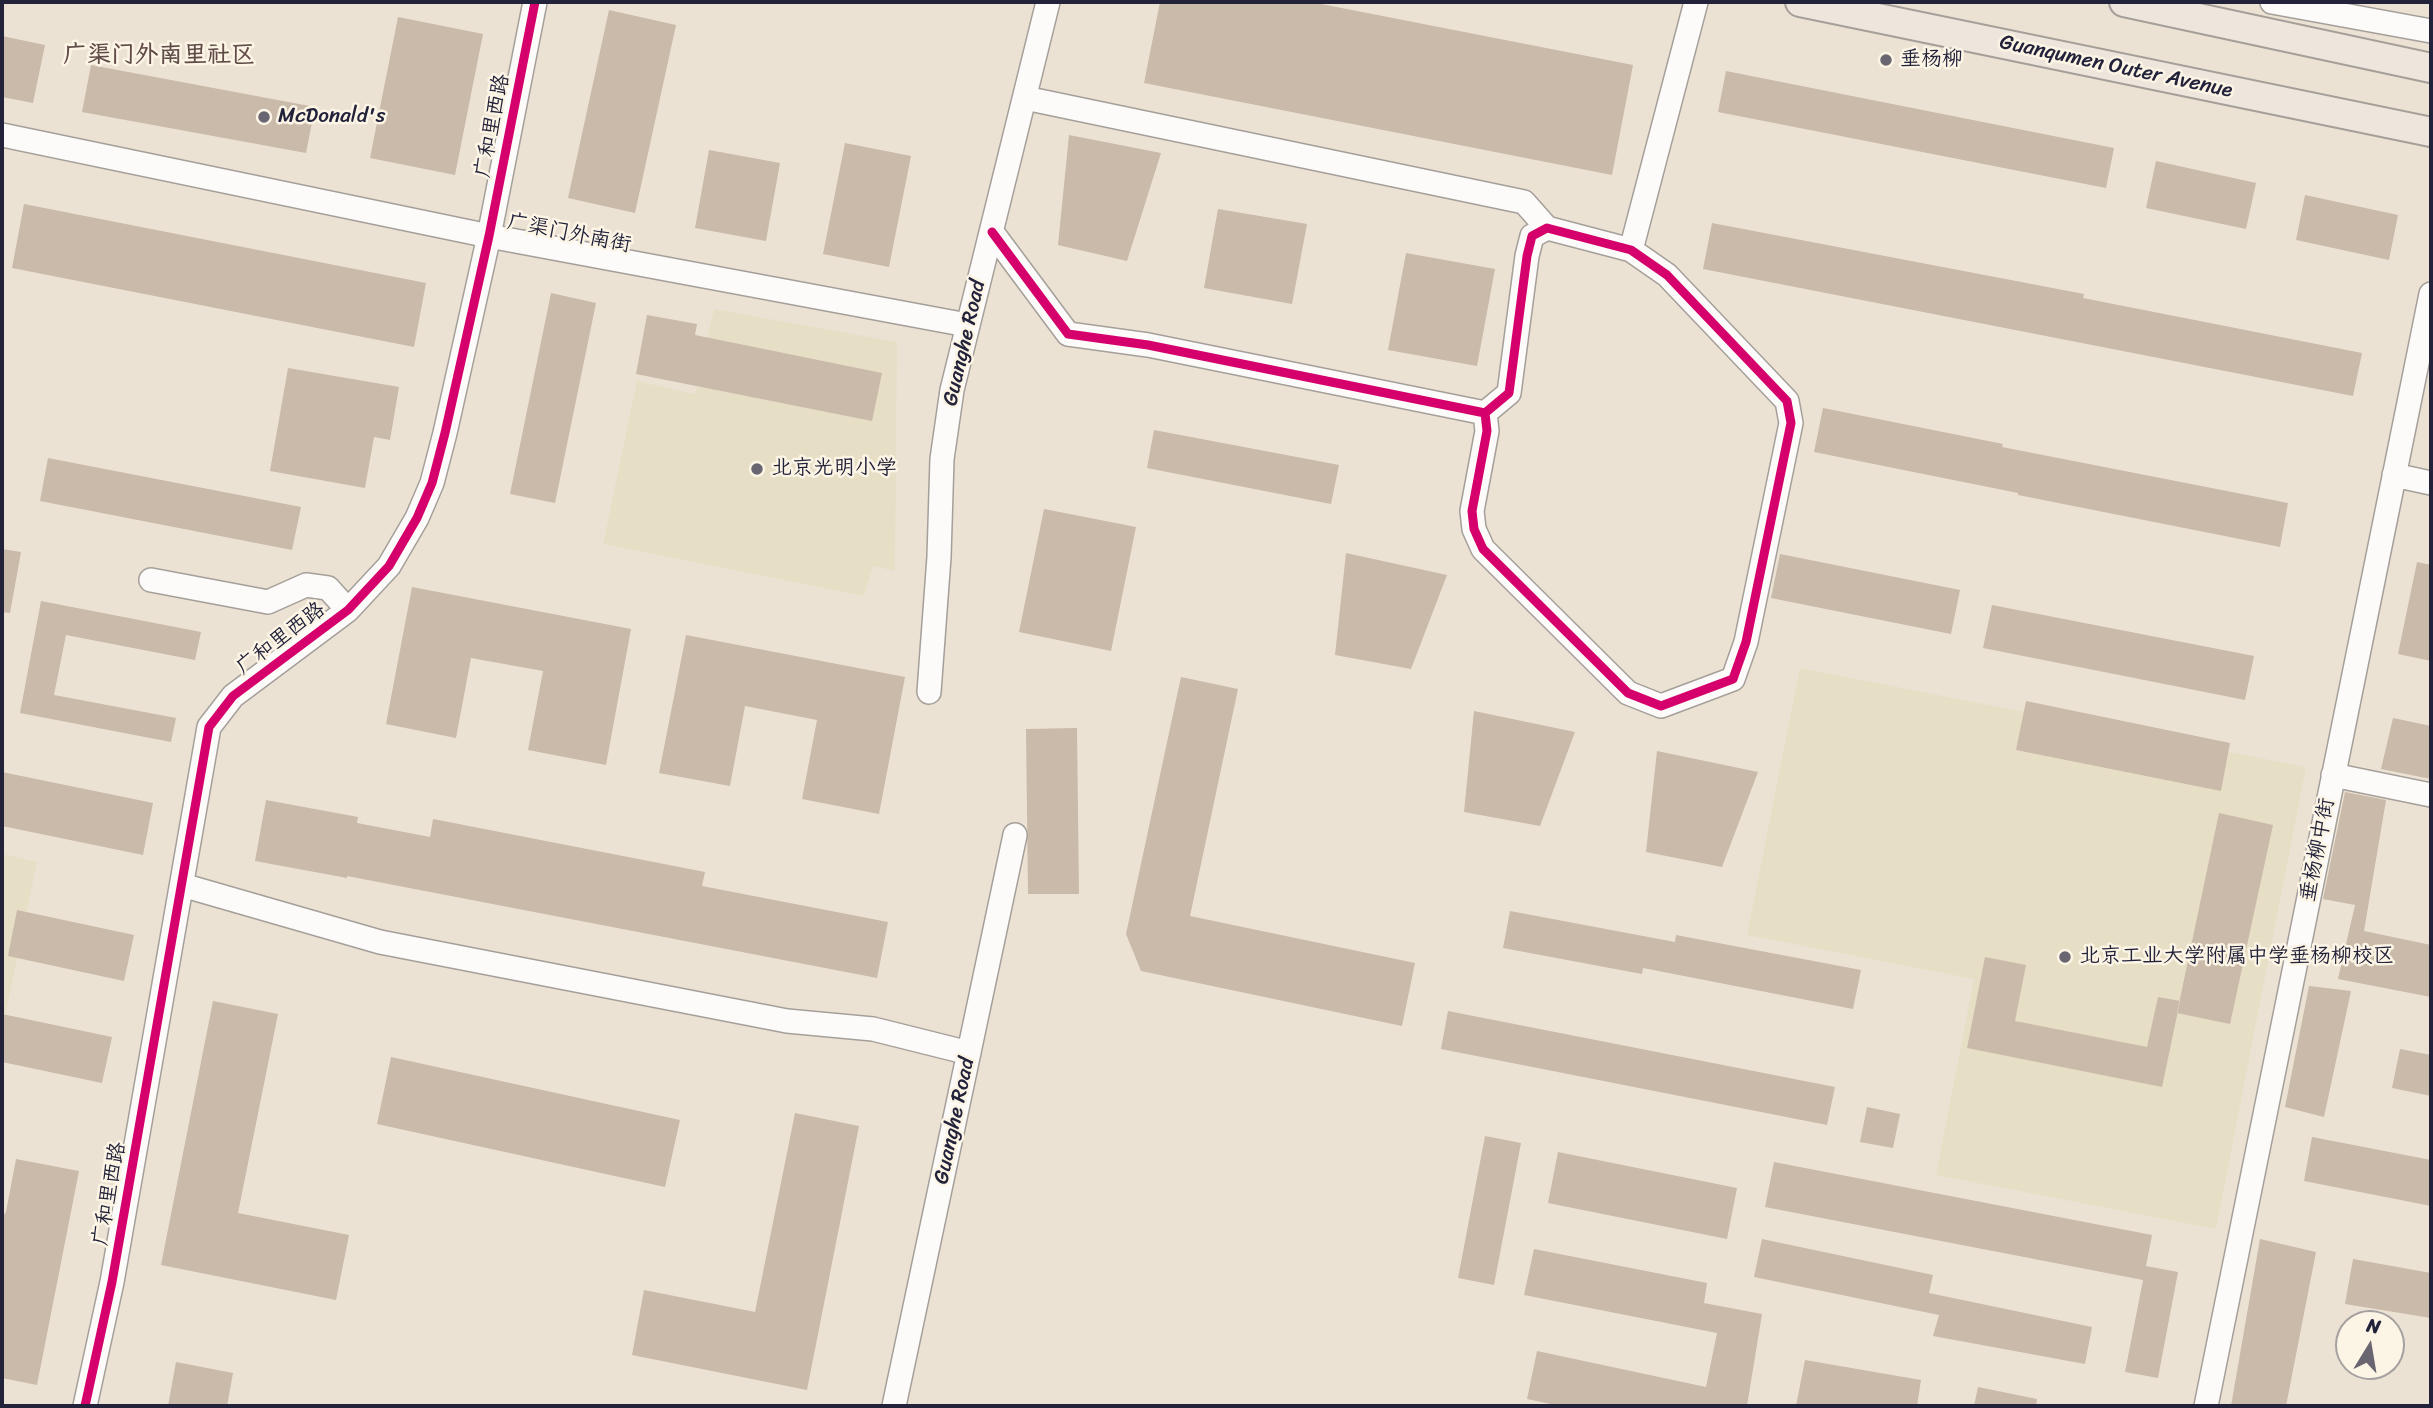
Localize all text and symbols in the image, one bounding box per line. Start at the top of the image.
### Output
street label: Guanqumen Outer Avenue [1997,30,2235,104]
district label: 广渠门外南里社区 [63,42,255,70]
place label: 垂杨柳 [1900,47,1963,73]
marker: 垂杨柳 [1878,52,1894,68]
street label: 广和里西路 [471,72,515,180]
place label: McDonald's [278,104,385,130]
marker: McDonald's [256,109,272,125]
street label: 广渠门外南街 [505,210,633,258]
street label: Guanghe Road [938,278,992,408]
place label: 北京光明小学 [771,456,897,482]
marker: 北京光明小学 [749,461,765,477]
street label: 广和里西路 [231,597,331,681]
street label: 垂杨柳中街 [2296,796,2340,904]
place label: 北京工业大学附属中学垂杨柳校区 [2079,944,2394,970]
marker: 北京工业大学附属中学垂杨柳校区 [2057,949,2073,965]
street label: Guanghe Road [929,1056,981,1186]
street label: 广和里西路 [88,1140,132,1248]
text: N [2364,1308,2383,1343]
north arrow [2335,1310,2405,1380]

